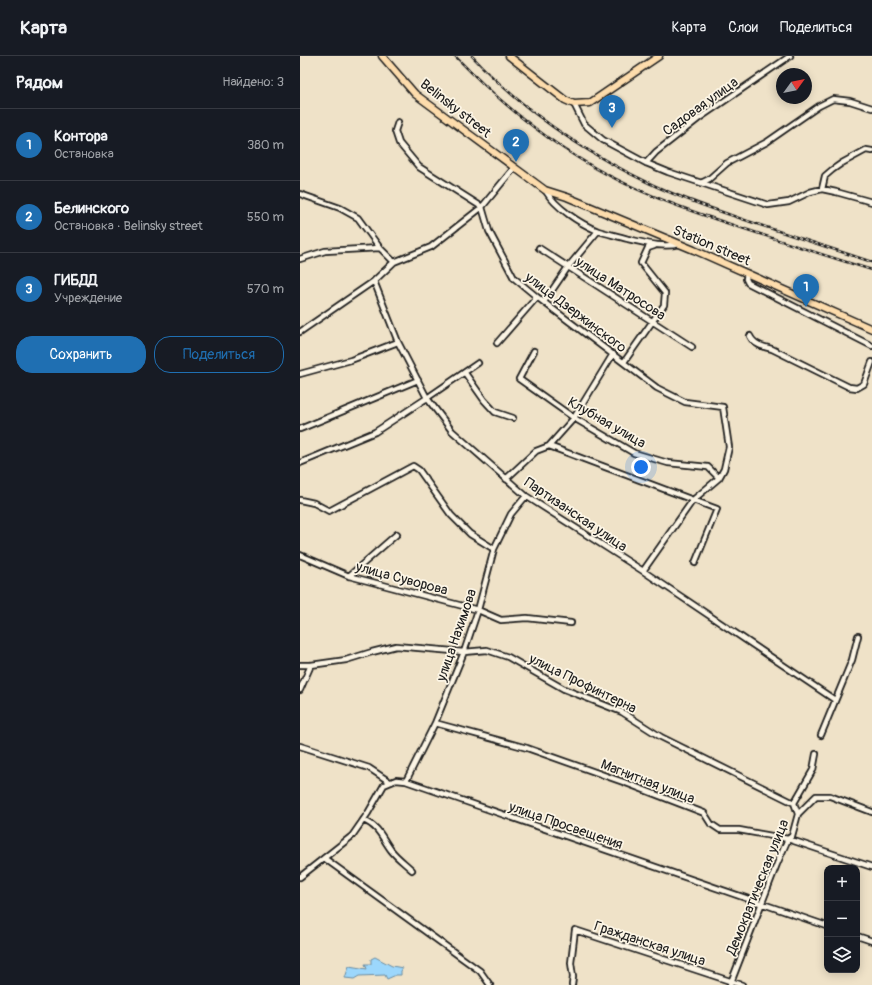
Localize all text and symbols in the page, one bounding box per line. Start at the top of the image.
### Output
text: Карта [20,16,67,40]
text: Карта [672,19,706,36]
text: Слои [728,19,758,36]
text: Поделиться [780,19,852,36]
north arrow [776,68,812,104]
text: Рядом [16,72,63,93]
street label: Садовая улица [659,73,741,139]
text: Найдено: 3 [222,74,284,90]
street label: Belinsky street [417,75,495,142]
pin: 3 [599,95,625,128]
text: Контора [54,127,108,146]
pin: 2 [503,129,529,162]
text: 1 [26,137,32,153]
text: 380 m [247,137,284,153]
text: Остановка [54,146,114,162]
text: Белинского [54,199,129,218]
text: 2 [25,209,33,225]
text: 550 m [247,209,284,225]
text: Остановка · Belinsky street [54,218,203,234]
street label: Station street [671,222,753,270]
street label: улица Матросова [572,253,669,324]
street label: улица Дзержинского [521,268,630,356]
text: ГИБДД [54,271,97,290]
pin: 1 [793,274,819,307]
text: 3 [25,281,33,297]
text: 570 m [247,281,284,297]
text: Учреждение [54,290,122,306]
button: Сохранить [16,336,146,373]
button: Поделиться [154,336,284,373]
street label: Клубная улица [565,393,649,452]
your location [631,457,651,477]
street label: Партизанская улица [521,474,630,555]
street label: улица Суворова [353,558,450,599]
street label: улица Нахимова [432,587,480,685]
street label: улица Профинтерна [525,650,639,717]
street label: Магнитная улица [598,756,697,807]
street label: улица Просвещения [506,798,625,853]
street label: Демократическая улица [722,817,792,958]
map controls [824,865,860,973]
button: + [824,865,860,901]
button: − [824,901,860,937]
street label: Гражданская улица [592,917,708,969]
button: layers [824,937,860,973]

